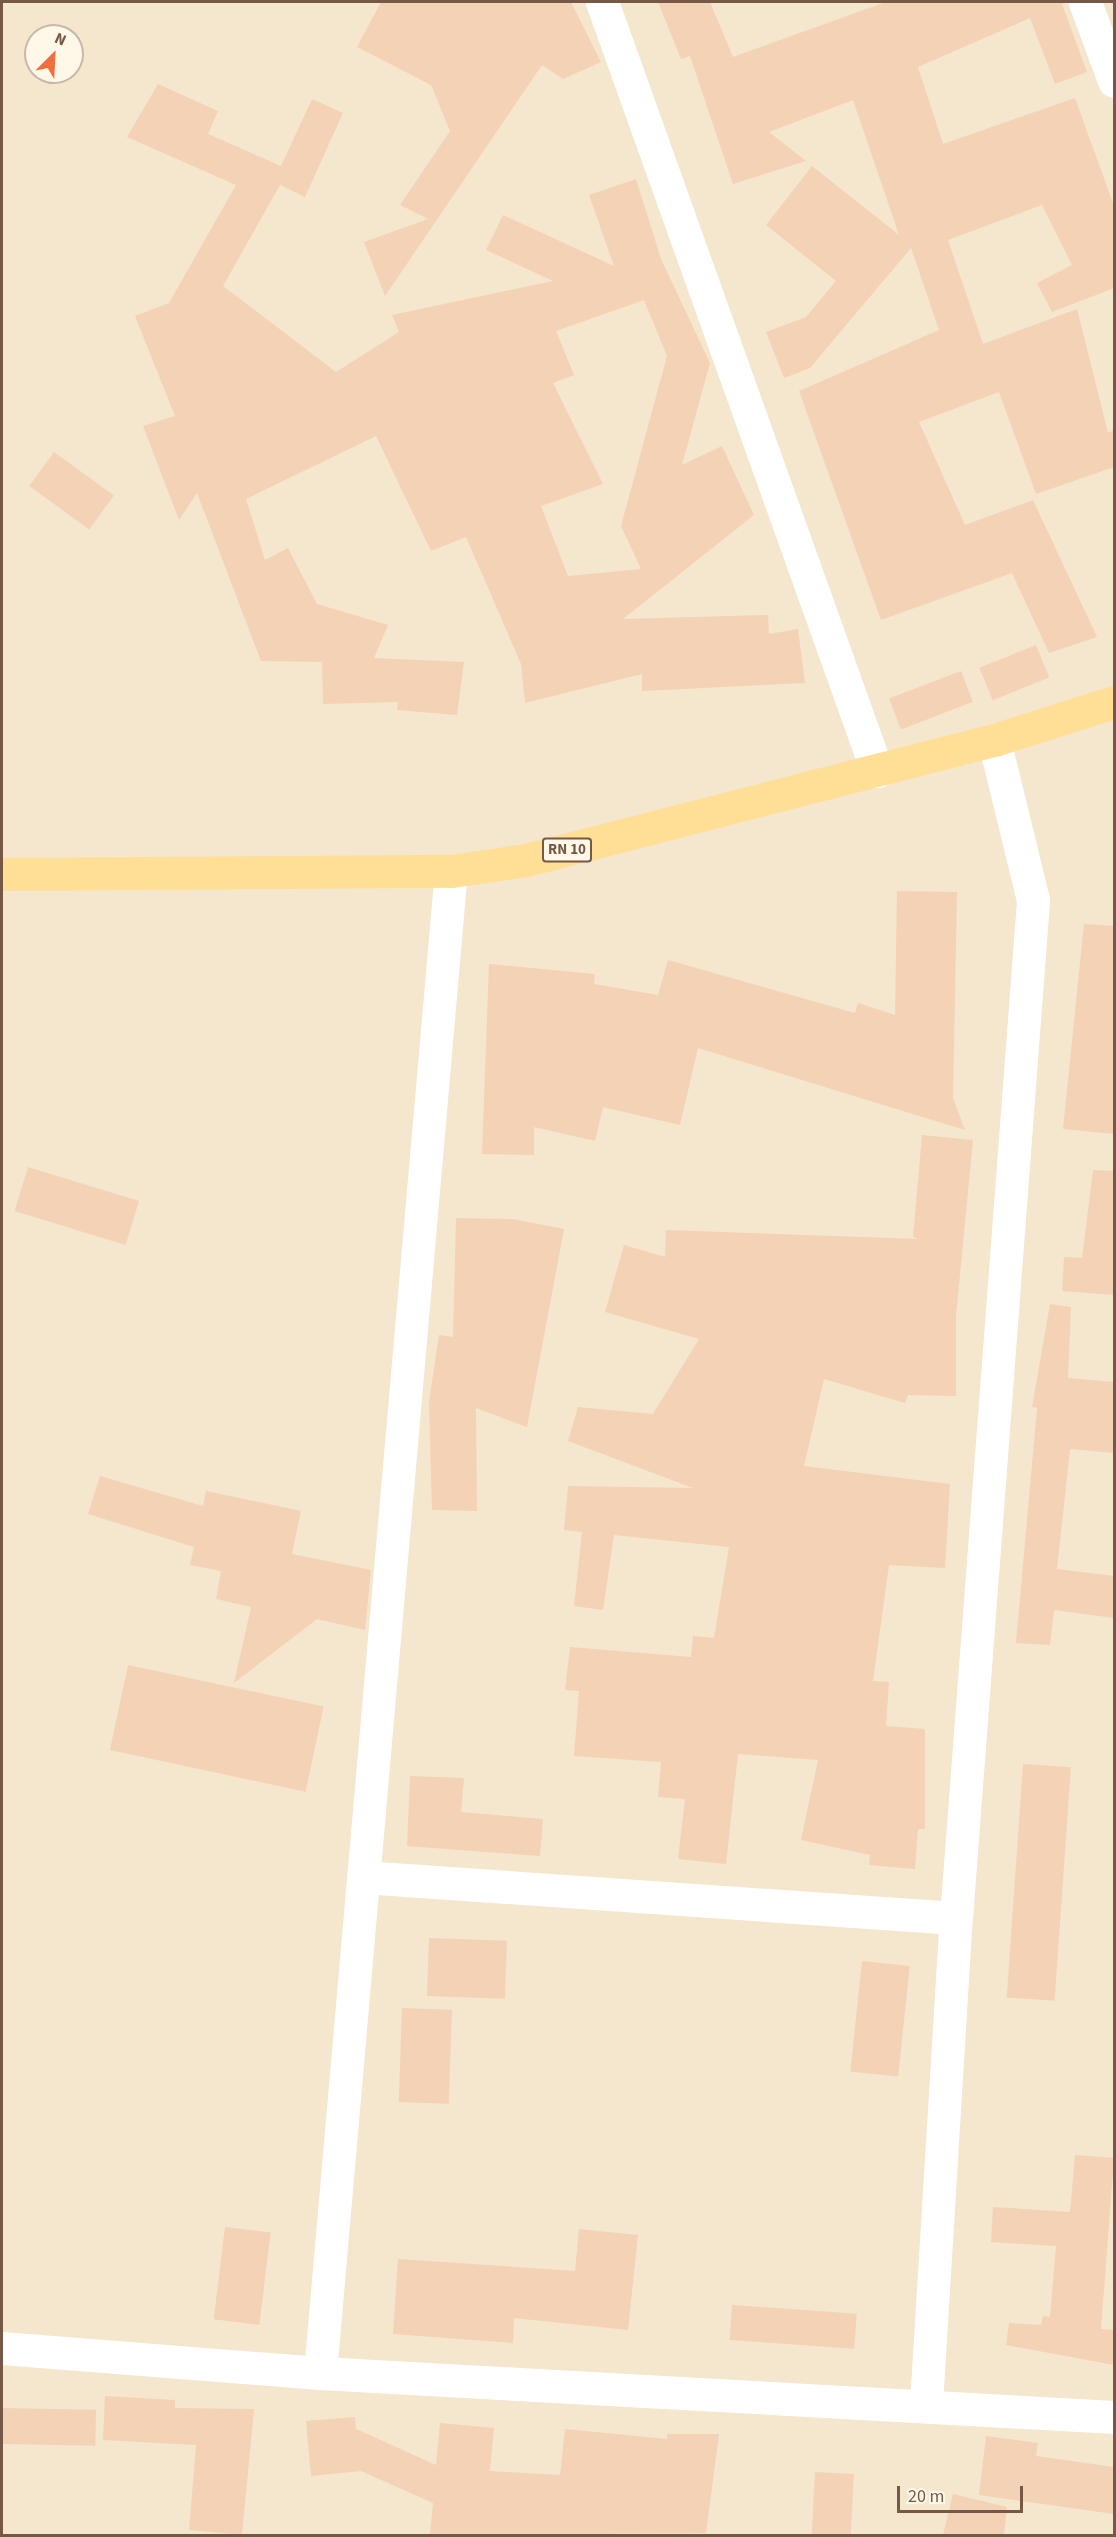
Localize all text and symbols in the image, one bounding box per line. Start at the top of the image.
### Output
north arrow [24,24,84,84]
text: N [51,27,70,52]
road number: RN 10 [542,838,592,862]
scale bar [900,2474,1026,2512]
text: 20 m [908,2484,944,2509]

